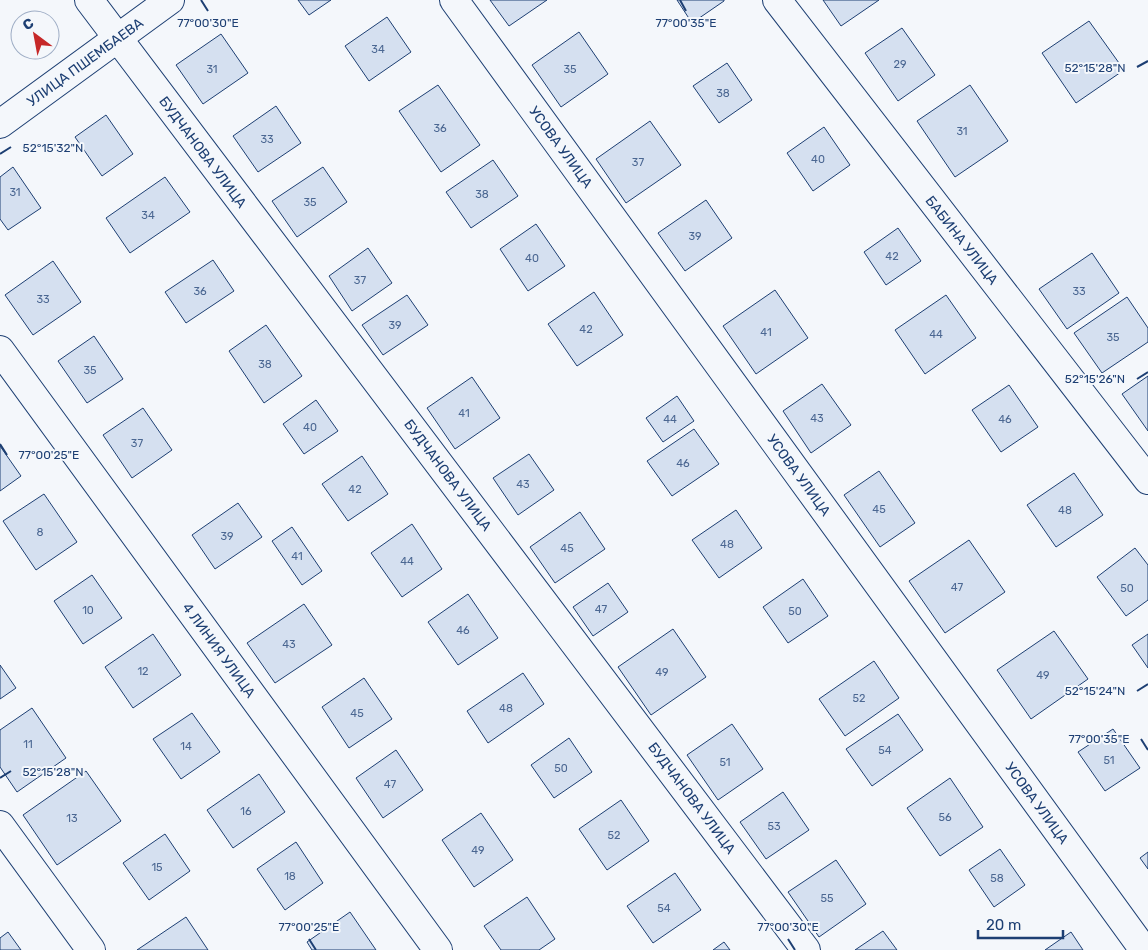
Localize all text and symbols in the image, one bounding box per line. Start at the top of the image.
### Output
north arrow [10,10,60,60]
text: С [20,14,37,34]
street label: УЛИЦА ПШЕМБАЕВА [24,14,147,110]
text: 77°00'30"E [177,16,239,30]
text: 77°00'35"E [656,16,716,30]
house number: 34 [371,43,385,56]
house number: 29 [894,58,906,71]
text: 52°15'28"N [1064,61,1126,75]
house number: 31 [206,63,218,76]
house number: 35 [563,63,577,76]
house number: 38 [716,87,730,100]
street label: БУДЧАНОВА УЛИЦА [155,93,250,212]
street label: УСОВА УЛИЦА [525,103,596,192]
house number: 36 [433,122,447,135]
house number: 31 [956,125,968,138]
house number: 33 [260,133,274,146]
text: 52°15'32"N [23,141,83,155]
house number: 40 [811,153,825,166]
house number: 37 [632,156,644,169]
house number: 31 [9,186,21,199]
house number: 38 [475,188,489,201]
street label: БАБИНА УЛИЦА [922,192,1002,289]
house number: 35 [303,196,317,209]
house number: 34 [141,209,155,222]
house number: 39 [688,230,702,243]
house number: 42 [885,250,899,263]
house number: 40 [525,252,539,265]
house number: 37 [354,274,366,287]
house number: 36 [193,285,207,298]
house number: 33 [1072,285,1086,298]
house number: 33 [36,293,50,306]
house number: 39 [388,319,402,332]
house number: 42 [579,323,593,336]
house number: 41 [760,326,772,339]
house number: 44 [929,328,943,341]
house number: 35 [1106,331,1120,344]
house number: 38 [258,358,272,371]
house number: 35 [83,364,97,377]
text: 52°15'26"N [1065,372,1125,386]
house number: 41 [458,407,470,420]
house number: 43 [810,412,824,425]
house number: 44 [663,413,677,426]
house number: 46 [998,413,1012,426]
street label: БУДЧАНОВА УЛИЦА [400,416,495,535]
house number: 40 [303,421,317,434]
street label: УСОВА УЛИЦА [763,431,834,520]
house number: 37 [131,437,143,450]
text: 77°00'25"E [19,448,79,462]
house number: 46 [676,457,690,470]
house number: 43 [516,478,530,491]
house number: 42 [348,483,362,496]
house number: 45 [872,503,886,516]
house number: 48 [1058,504,1072,517]
house number: 8 [37,526,44,539]
house number: 39 [220,530,234,543]
house number: 48 [720,538,734,551]
house number: 45 [560,542,574,555]
house number: 41 [291,550,303,563]
house number: 44 [400,555,414,568]
house number: 47 [951,581,963,594]
house number: 50 [1120,582,1134,595]
street label: 4 ЛИНИЯ УЛИЦА [178,600,259,702]
house number: 47 [595,603,607,616]
house number: 10 [82,604,94,617]
house number: 50 [788,605,802,618]
house number: 46 [456,624,470,637]
house number: 43 [282,638,296,651]
house number: 12 [137,665,149,678]
house number: 49 [655,666,669,679]
house number: 49 [1036,669,1050,682]
text: 52°15'24"N [1065,684,1125,698]
house number: 52 [853,692,866,705]
house number: 48 [499,702,513,715]
house number: 45 [350,707,364,720]
text: 77°00'35"E [1069,732,1129,746]
house number: 11 [23,738,33,751]
street label: БУДЧАНОВА УЛИЦА [644,739,739,858]
house number: 14 [180,740,192,753]
house number: 54 [878,744,892,757]
house number: 51 [1103,754,1115,767]
house number: 51 [719,756,731,769]
street label: УСОВА УЛИЦА [1001,759,1072,848]
house number: 50 [554,762,568,775]
text: 52°15'28"N [22,765,84,779]
house number: 47 [384,778,396,791]
house number: 16 [240,805,252,818]
house number: 56 [938,811,952,824]
house number: 13 [66,812,78,825]
house number: 53 [767,820,781,833]
house number: 52 [608,829,621,842]
house number: 49 [471,844,485,857]
house number: 15 [151,861,163,874]
house number: 18 [284,870,296,883]
house number: 58 [990,872,1004,885]
house number: 55 [820,892,834,905]
house number: 54 [657,902,671,915]
scale bar [978,908,1063,940]
text: 20 m [986,916,1021,934]
text: 77°00'25"E [279,920,339,934]
text: 77°00'30"E [757,920,819,934]

